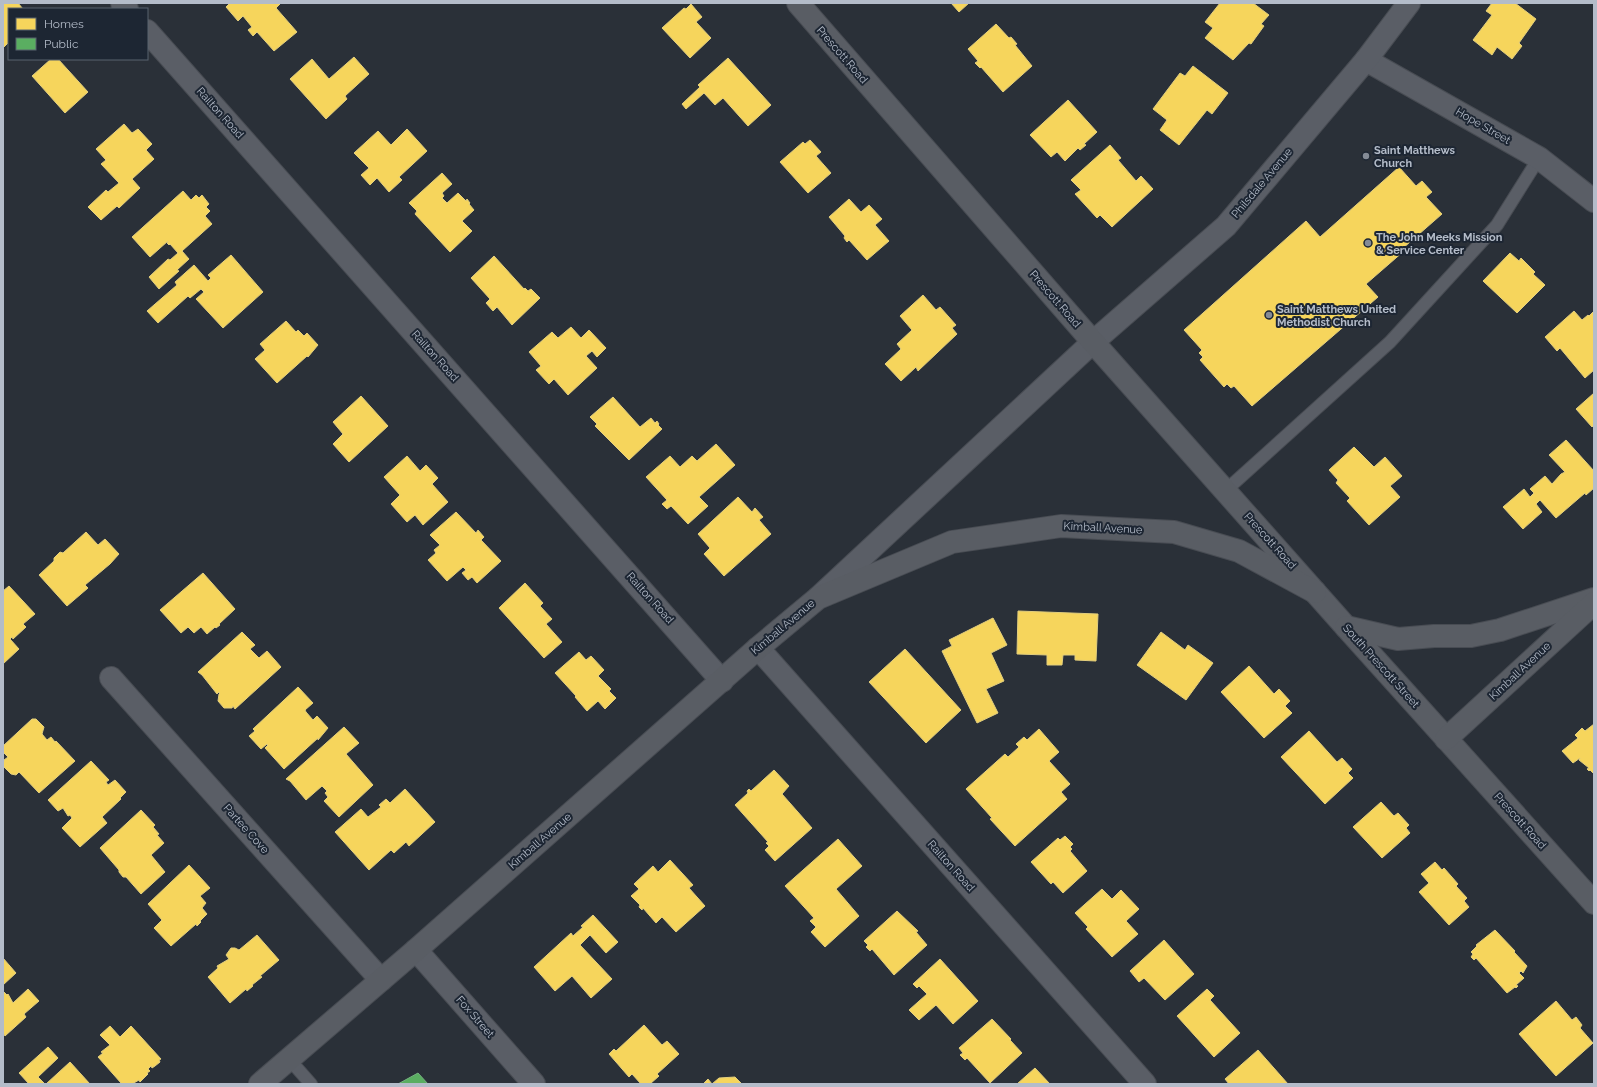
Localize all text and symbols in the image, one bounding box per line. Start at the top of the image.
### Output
legend [8,8,148,60]
text: Homes [44,17,84,31]
street label: Prescott Road [814,24,870,86]
text: Public [44,37,79,51]
street label: Railton Road [194,85,246,141]
street label: Hope Street [1453,105,1513,147]
place label: Saint Matthews Church [1374,144,1456,170]
street label: Philsdale Avenue [1229,145,1295,221]
marker: Saint Matthews Church [1361,151,1371,161]
place label: The John Meeks Mission & Service Center [1376,231,1503,257]
marker: The John Meeks Mission & Service Center [1363,238,1373,248]
street label: Prescott Road [1027,268,1083,330]
place label: Saint Matthews United Methodist Church [1277,303,1396,329]
marker: Saint Matthews United Methodist Church [1264,310,1274,320]
street label: Railton Road [409,328,461,384]
street label: Prescott Road [1241,510,1299,572]
street label: Kimball Avenue [1063,519,1143,537]
street label: Railton Road [624,570,676,626]
street label: Kimball Avenue [749,596,818,657]
street label: South Prescott Street [1340,621,1422,711]
street label: Kimball Avenue [1487,639,1554,703]
street label: Prescott Road [1491,790,1549,852]
street label: Partee Cove [220,802,272,857]
street label: Kimball Avenue [506,810,575,872]
street label: Railton Road [925,838,977,894]
street label: Fox Street [453,993,497,1041]

